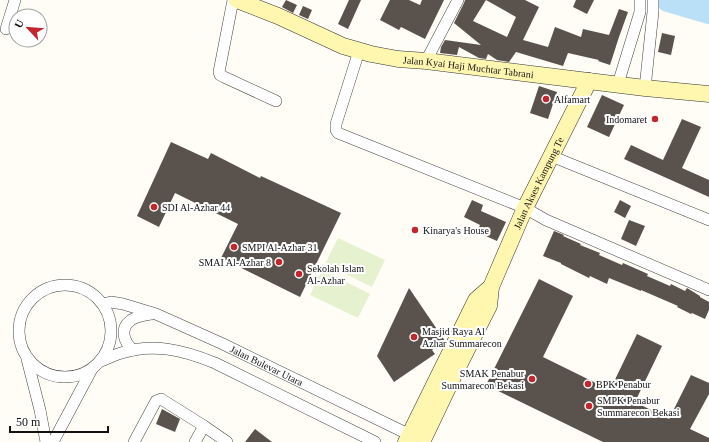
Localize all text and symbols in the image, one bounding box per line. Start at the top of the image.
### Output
north arrow [8,8,48,48]
text: U [12,17,26,30]
street label: Jalan Kyai Haji Muchtar Tabrani [403,54,535,80]
marker: Alfamart [541,94,551,104]
place label: Alfamart [554,94,590,105]
place label: Indomaret [606,114,647,125]
marker: Indomaret [650,114,660,124]
street label: Jalan Akses Kampung Te [512,135,566,231]
marker: SDI Al-Azhar 44 [149,202,159,212]
place label: SDI Al-Azhar 44 [162,202,230,213]
marker: Kinarya's House [410,225,420,235]
place label: Kinarya's House [423,225,490,236]
marker: SMPI Al-Azhar 31 [229,242,239,252]
place label: SMPI Al-Azhar 31 [242,242,318,253]
place label: SMAI Al-Azhar 8 [199,257,271,268]
marker: SMAI Al-Azhar 8 [274,257,284,267]
place label: Sekolah Islam Al-Azhar [307,263,364,286]
marker: Sekolah Islam Al-Azhar [294,269,304,279]
place label: Masjid Raya Al Azhar Summarecon [422,326,502,349]
marker: Masjid Raya Al Azhar Summarecon [409,332,419,342]
street label: Jalan Bulevar Utara [228,343,305,388]
place label: SMAK Penabur Summarecon Bekasi [442,368,525,391]
marker: SMAK Penabur Summarecon Bekasi [527,374,537,384]
marker: BPK Penabur [583,379,593,389]
place label: BPK Penabur [596,379,651,390]
place label: SMPK Penabur Summarecon Bekasi [597,395,680,418]
marker: SMPK Penabur Summarecon Bekasi [584,401,594,411]
scale bar [10,408,108,434]
text: 50 m [16,415,41,429]

